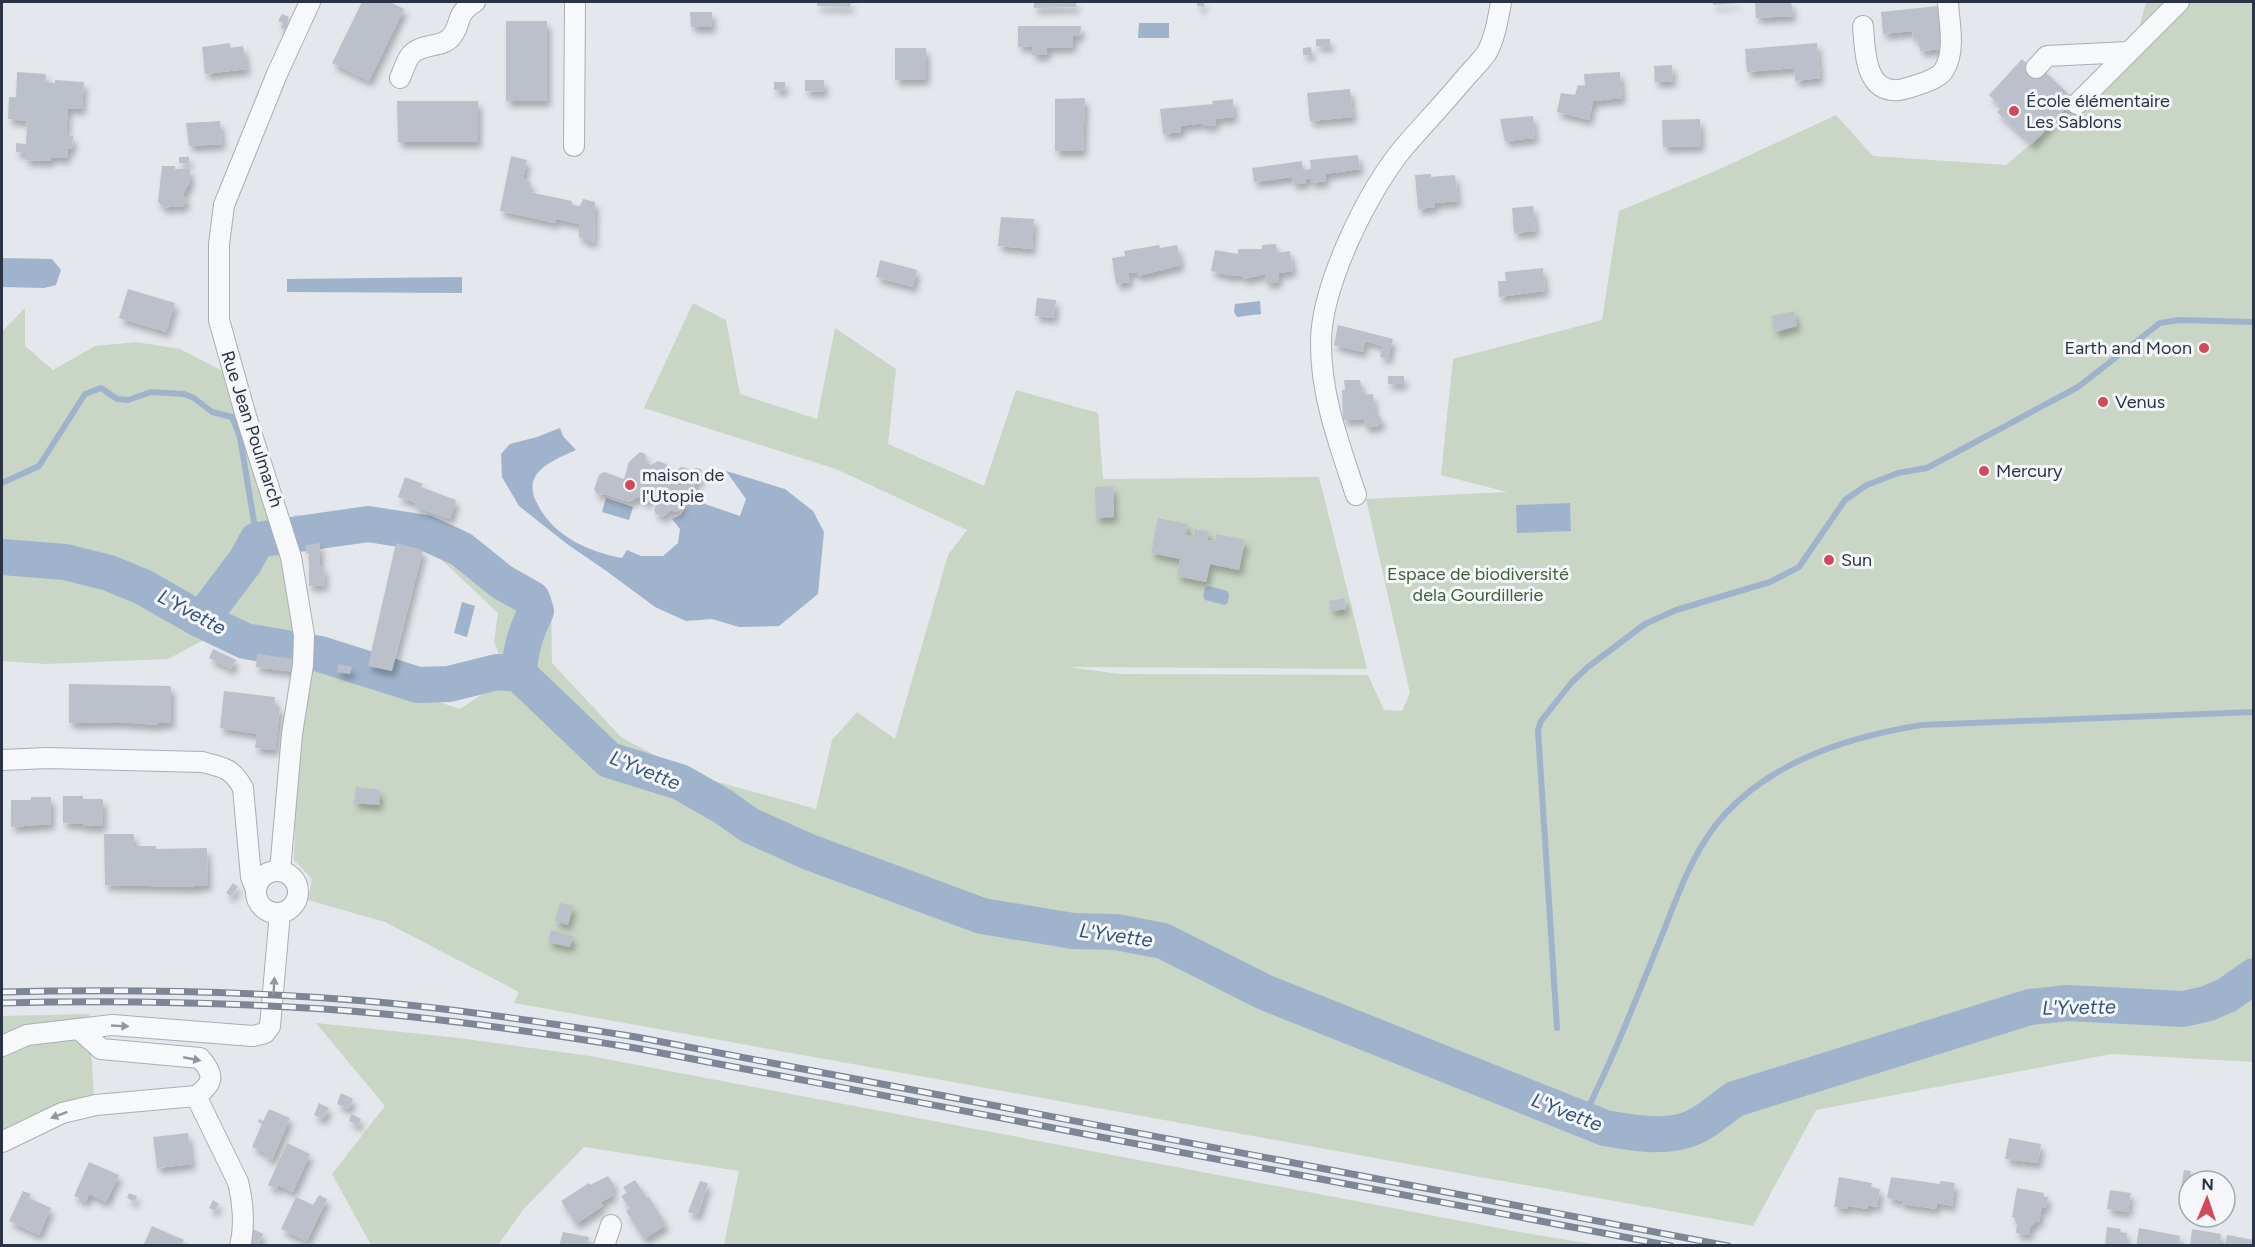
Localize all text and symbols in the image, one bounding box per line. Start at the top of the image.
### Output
place label: École élémentaire Les Sablons [2026,90,2170,133]
marker: École élémentaire Les Sablons [2007,104,2021,118]
place label: Earth and Moon [2064,337,2192,359]
marker: Earth and Moon [2197,341,2211,355]
street label: Rue Jean Poulmarch [216,348,288,510]
place label: Venus [2115,391,2165,413]
marker: Venus [2096,395,2110,409]
place label: Mercury [1996,460,2063,482]
place label: maison de l'Utopie [642,464,725,507]
marker: Mercury [1977,464,1991,478]
marker: maison de l'Utopie [623,478,637,492]
place label: Sun [1841,549,1872,571]
marker: Sun [1822,553,1836,567]
park label: Espace de biodiversité dela Gourdillerie [1387,563,1569,606]
water label: L'Yvette [154,584,230,640]
water label: L'Yvette [606,745,684,795]
water label: L'Yvette [1078,918,1154,952]
one-way arrow [269,976,278,995]
water label: L'Yvette [2042,994,2116,1020]
one-way arrow [110,1021,129,1030]
one-way arrow [183,1055,202,1064]
water label: L'Yvette [1528,1088,1606,1136]
one-way arrow [50,1111,68,1120]
north arrow [2177,1169,2237,1229]
text: N [2201,1175,2214,1194]

